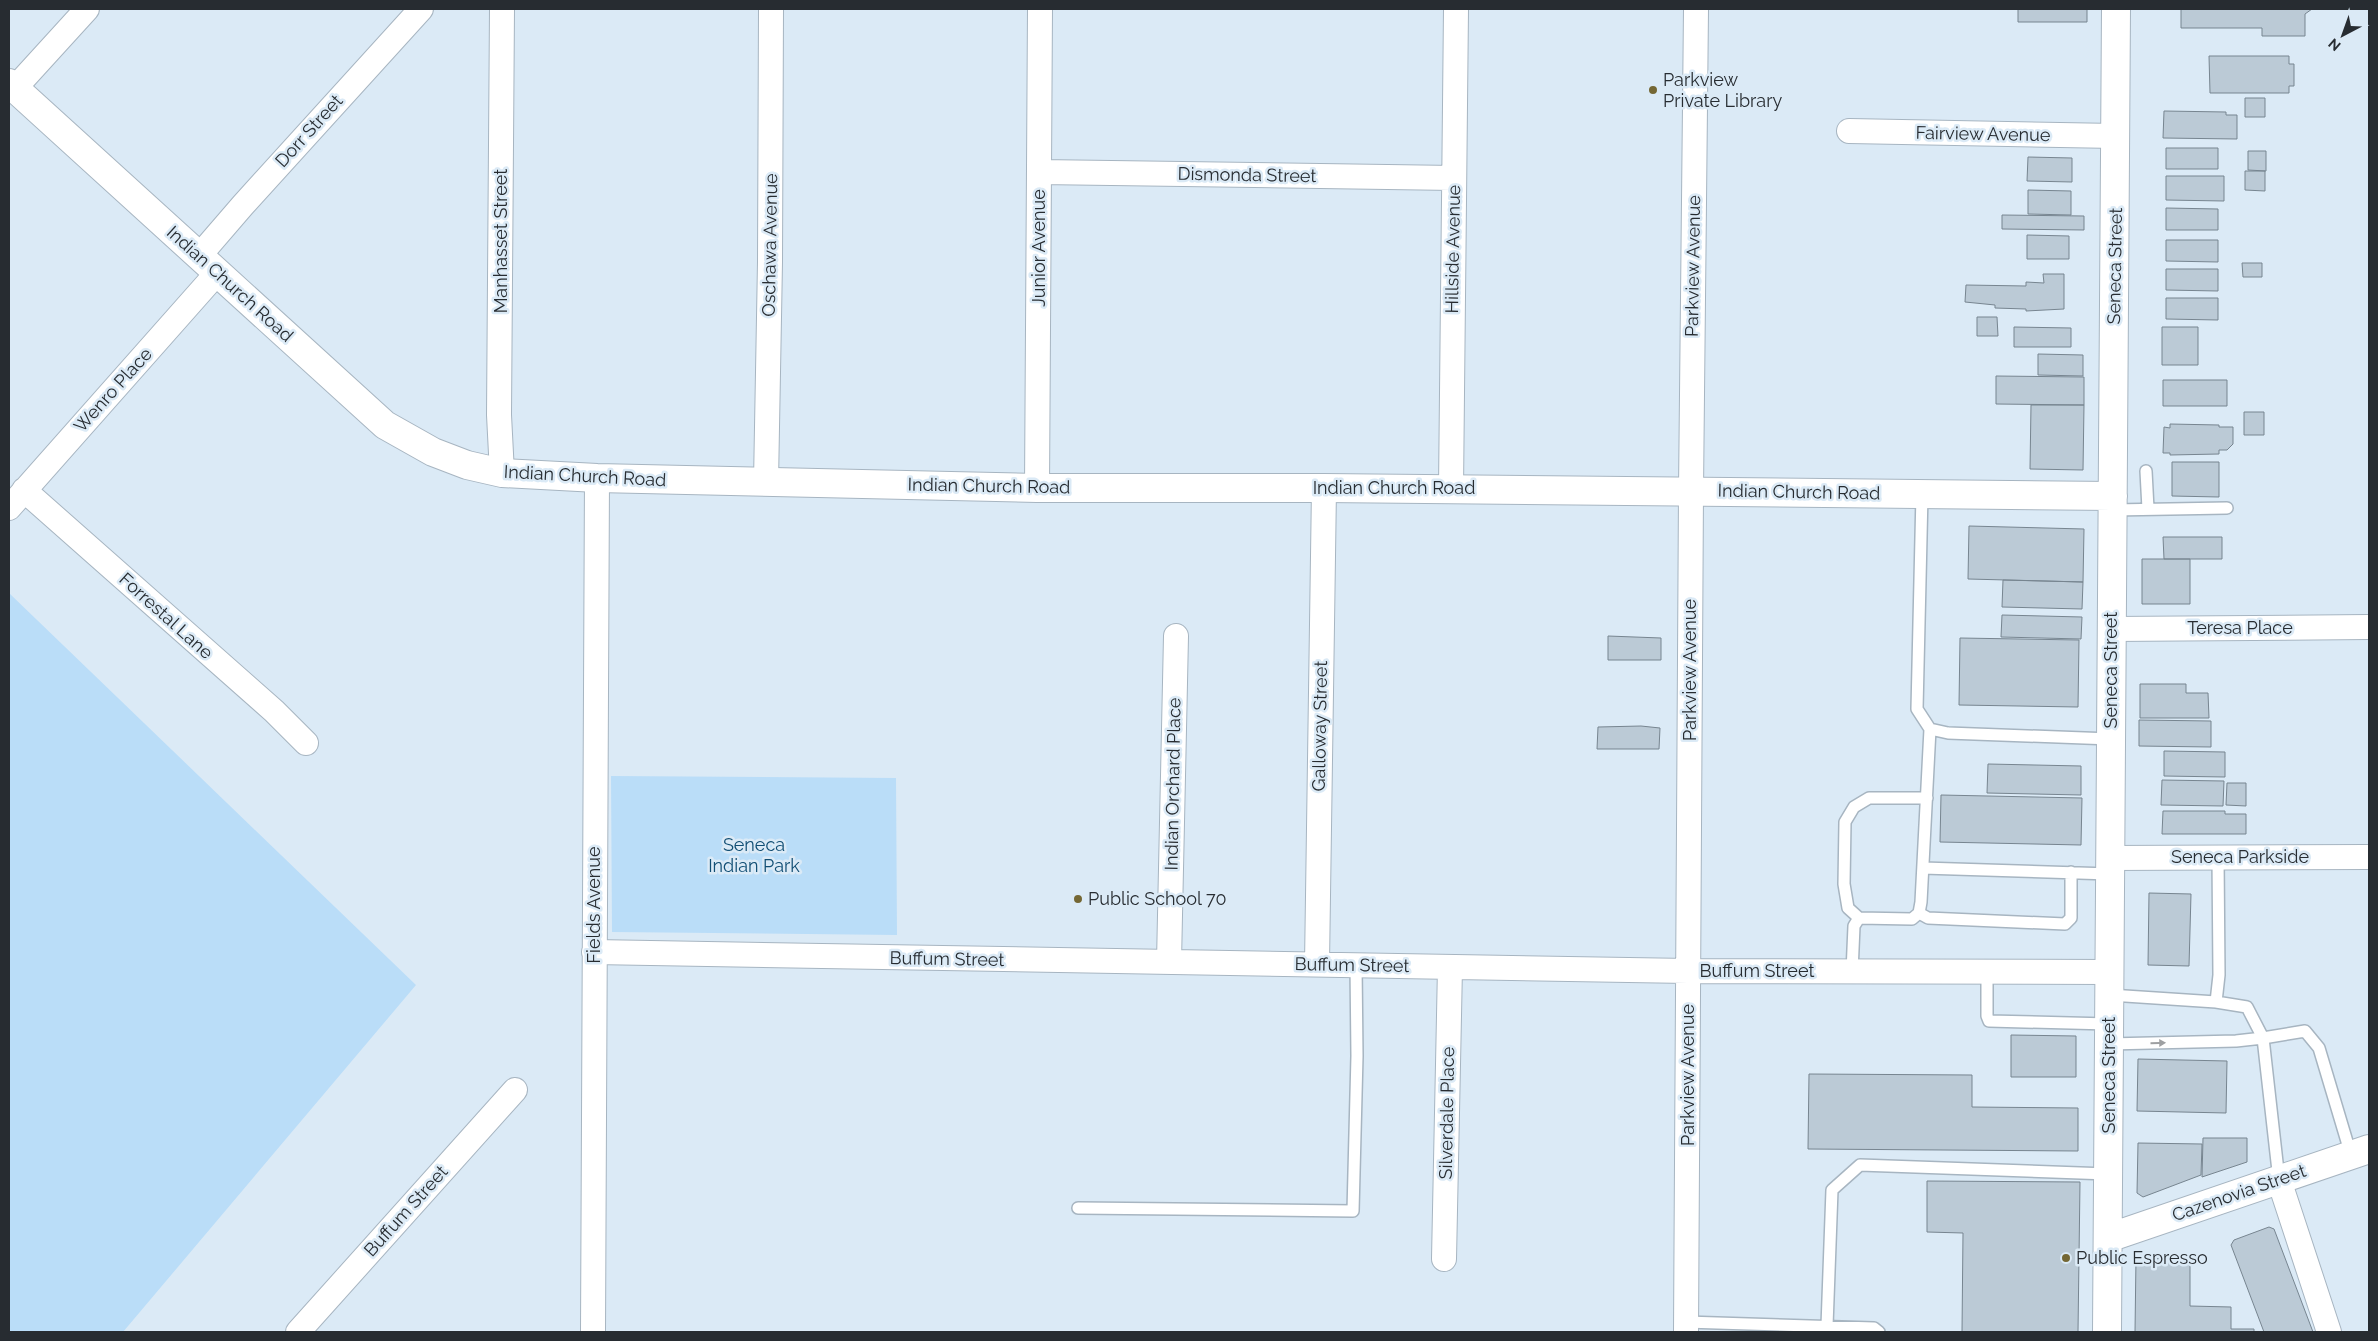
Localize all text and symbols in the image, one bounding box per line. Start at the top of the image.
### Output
north arrow [2318,10,2368,60]
text: N [2325,35,2344,54]
place label: Parkview Private Library [1663,69,1782,111]
marker: Parkview Private Library [1647,84,1659,96]
street label: Dorr Street [271,90,347,171]
street label: Fairview Avenue [1916,122,2051,145]
street label: Dismonda Street [1177,163,1317,186]
street label: Manhasset Street [490,169,511,313]
street label: Oschawa Avenue [758,173,781,317]
street label: Hillside Avenue [1441,184,1464,313]
street label: Junior Avenue [1028,189,1049,307]
street label: Parkview Avenue [1681,194,1704,337]
street label: Seneca Street [2103,207,2126,325]
street label: Indian Church Road [163,221,298,346]
street label: Wenro Place [69,343,156,436]
street label: Indian Church Road [503,461,667,490]
street label: Indian Church Road [907,474,1071,497]
street label: Indian Church Road [1313,477,1475,498]
street label: Indian Church Road [1717,480,1881,503]
street label: Forrestal Lane [115,568,218,663]
street label: Parkview Avenue [1679,599,1700,741]
street label: Seneca Street [2100,612,2121,728]
street label: Teresa Place [2187,617,2293,638]
street label: Galloway Street [1308,661,1331,791]
street label: Indian Orchard Place [1160,697,1185,871]
park label: Seneca Indian Park [708,834,800,876]
street label: Fields Avenue [583,846,604,964]
street label: Seneca Parkside [2171,846,2309,867]
place label: Public School 70 [1088,888,1227,909]
marker: Public School 70 [1072,893,1084,905]
street label: Buffum Street [889,947,1005,970]
street label: Buffum Street [1294,953,1410,976]
street label: Buffum Street [1700,960,1814,981]
street label: Parkview Avenue [1677,1004,1698,1146]
street label: Seneca Street [2098,1017,2119,1133]
one-way arrow [2150,1039,2166,1047]
street label: Silverdale Place [1435,1046,1458,1179]
street label: Cazenovia Street [2169,1160,2308,1225]
street label: Buffum Street [359,1161,452,1260]
place label: Public Espresso [2076,1247,2208,1268]
marker: Public Espresso [2060,1252,2072,1264]

